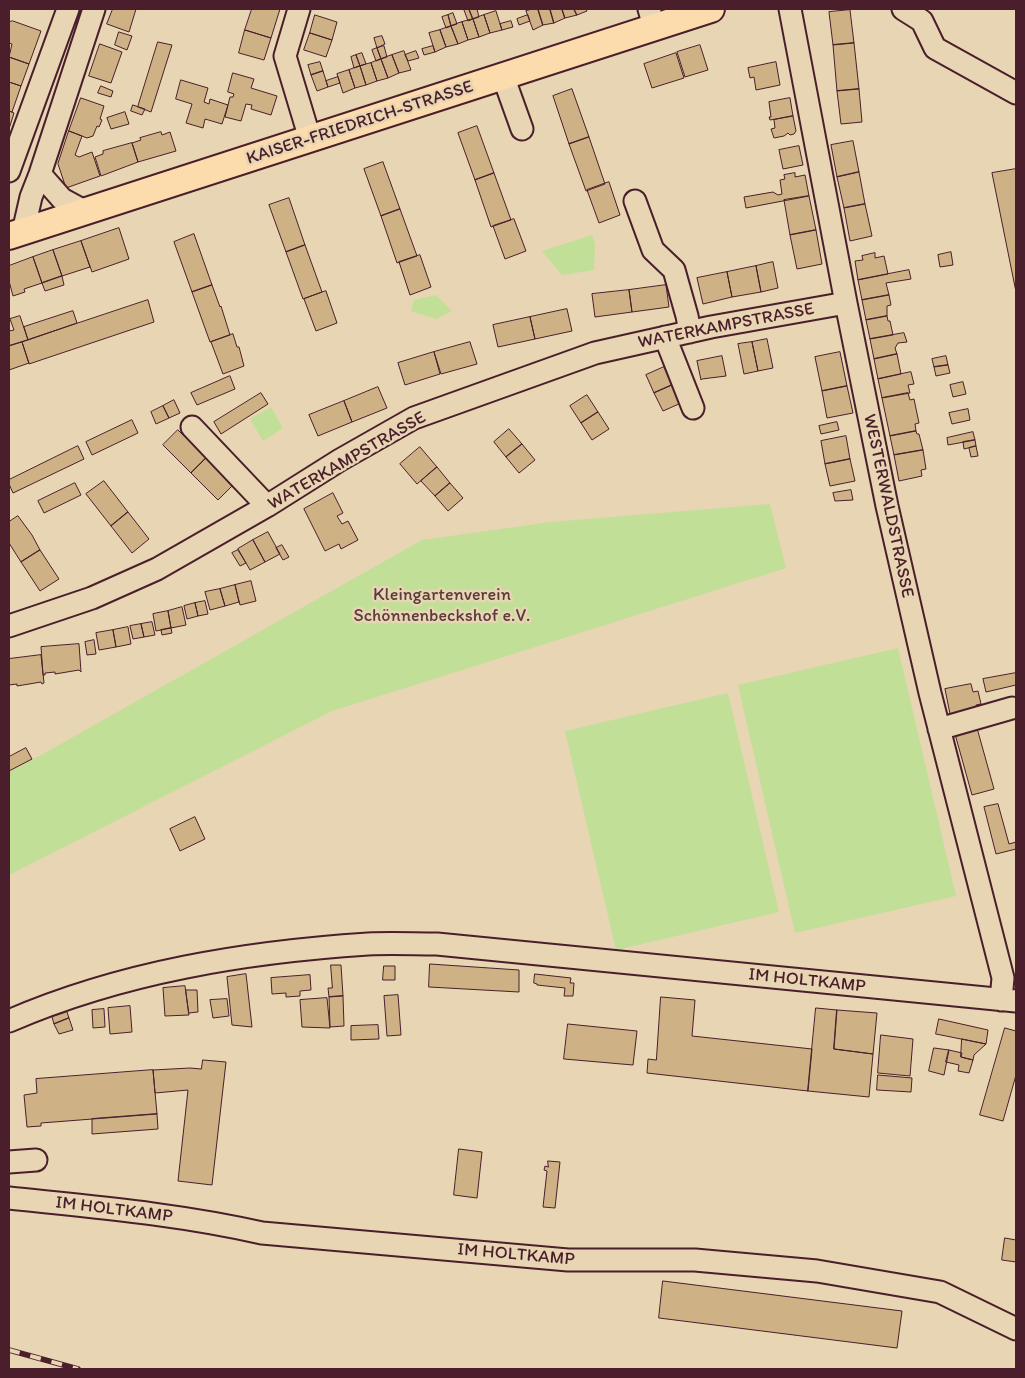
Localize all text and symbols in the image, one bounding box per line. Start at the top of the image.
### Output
street label: KAISER-FRIEDRICH-STRASSE [244,76,476,170]
street label: WATERKAMPSTRASSE [636,298,816,354]
street label: WATERKAMPSTRASSE [264,407,430,515]
street label: WESTERWALDSTRASSE [858,412,918,600]
park label: Kleingartenverein Schönnenbeckshof e.V. [354,584,530,626]
street label: IM HOLTKAMP [747,964,867,998]
street label: IM HOLTKAMP [54,1192,174,1228]
street label: IM HOLTKAMP [456,1239,576,1271]

